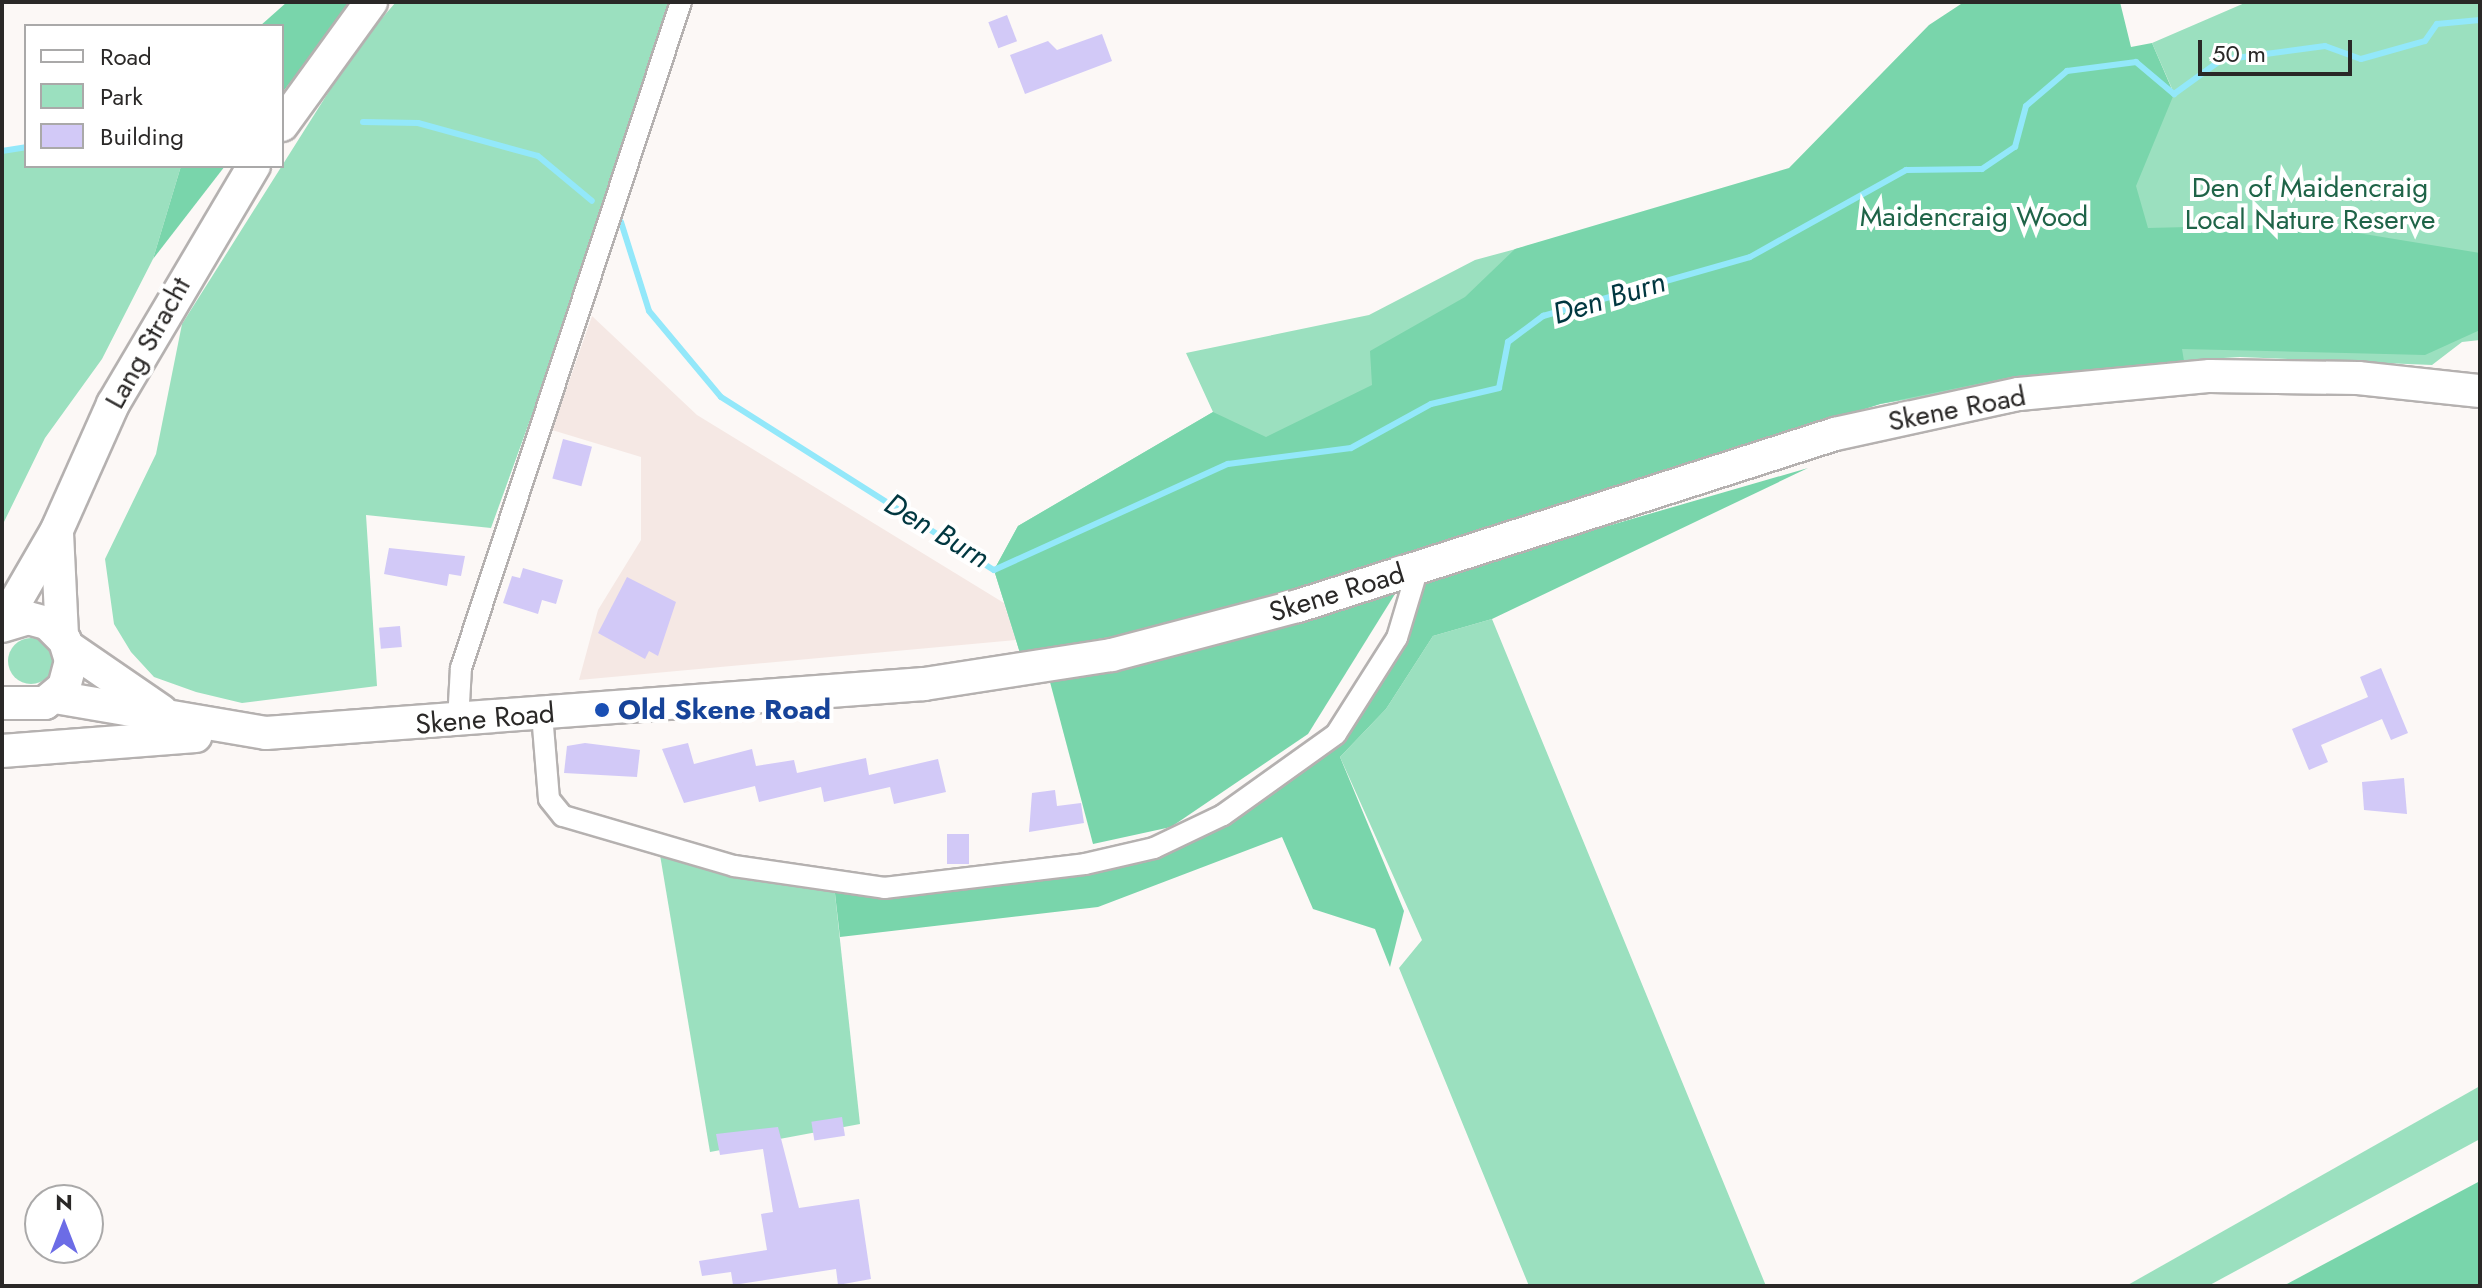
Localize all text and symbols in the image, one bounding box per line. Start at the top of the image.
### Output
legend [24,24,284,168]
scale bar [2202,24,2356,74]
text: 50 m [2212,36,2266,71]
text: Road [100,39,152,74]
text: Park [100,79,143,114]
text: Building [100,119,184,154]
park label: Den of Maidencraig Local Nature Reserve [2185,171,2435,237]
park label: Maidencraig Wood [1860,200,2088,234]
water label: Den Burn [1548,264,1670,332]
street label: Lang Stracht [98,271,198,415]
street label: Skene Road [1885,379,2029,439]
water label: Den Burn [878,486,996,576]
street label: Skene Road [1265,557,1409,629]
place label: Old Skene Road [618,693,831,727]
street label: Skene Road [414,696,556,742]
marker: Old Skene Road [593,701,611,719]
north arrow [24,1184,104,1264]
text: N [55,1186,73,1218]

